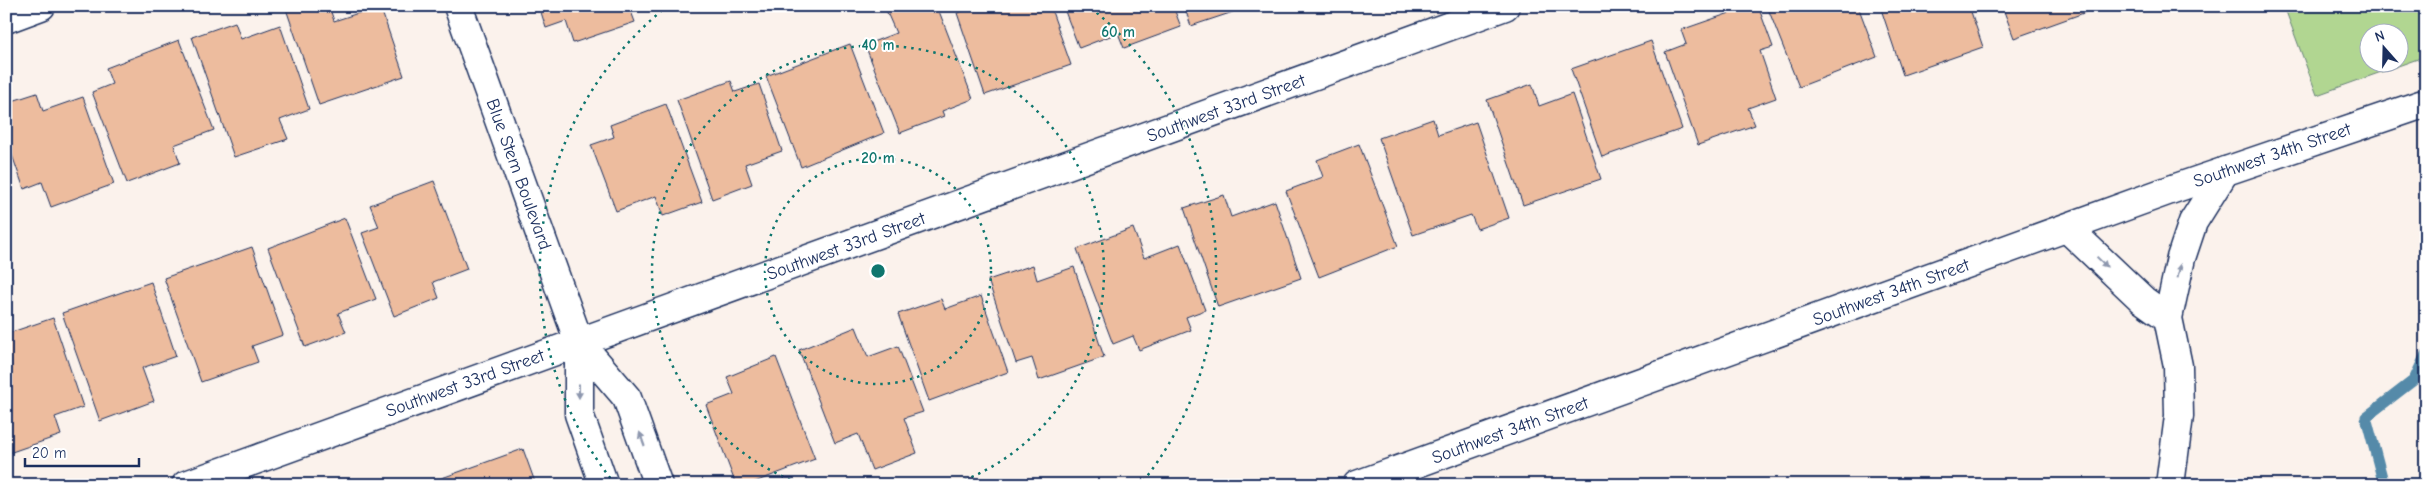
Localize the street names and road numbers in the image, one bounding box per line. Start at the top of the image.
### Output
street label: Southwest 33rd Street [1144,70,1309,147]
street label: Blue Stem Boulevard [481,96,556,253]
street label: Southwest 34th Street [2191,118,2355,192]
street label: Southwest 33rd Street [764,208,929,285]
street label: Southwest 34th Street [1810,254,1973,331]
street label: Southwest 33rd Street [383,345,548,422]
street label: Southwest 34th Street [1429,392,1592,469]

